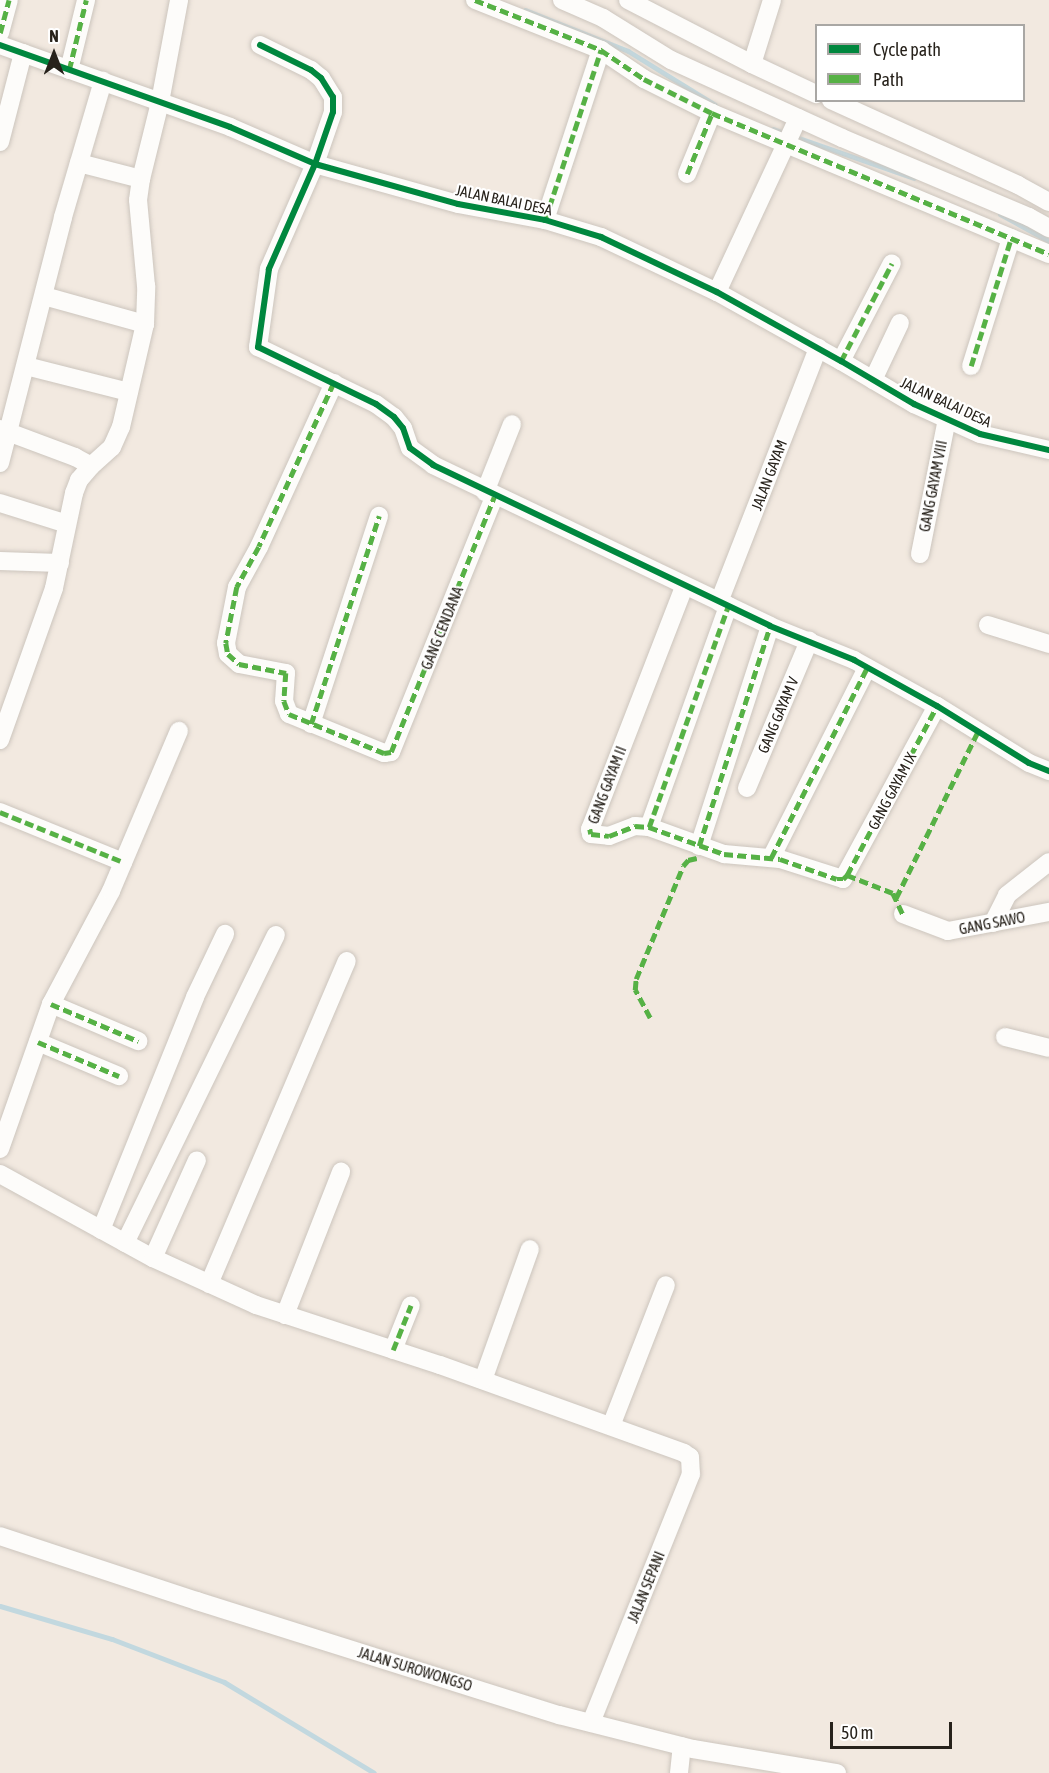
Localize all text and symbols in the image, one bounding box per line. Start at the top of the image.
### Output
north arrow [24,24,84,84]
legend [815,24,1025,102]
text: N [49,27,59,45]
text: Cycle path [873,39,941,60]
text: Path [873,69,904,90]
street label: JALAN BALAI DESA [454,181,554,219]
street label: JALAN BALAI DESA [898,373,994,431]
street label: JALAN GAYAM [747,437,791,513]
street label: GANG GAYAM VIII [915,439,951,533]
street label: GANG CENDANA [417,584,467,672]
street label: GANG GAYAM V [754,674,802,756]
street label: GANG GAYAM II [584,744,630,826]
street label: GANG GAYAM IX [864,749,920,833]
street label: GANG SAWO [957,908,1027,938]
street label: JALAN SEPANI [623,1549,669,1625]
street label: JALAN SUROWONGSO [356,1643,474,1695]
scale bar [833,1710,954,1748]
text: 50 m [841,1722,873,1743]

